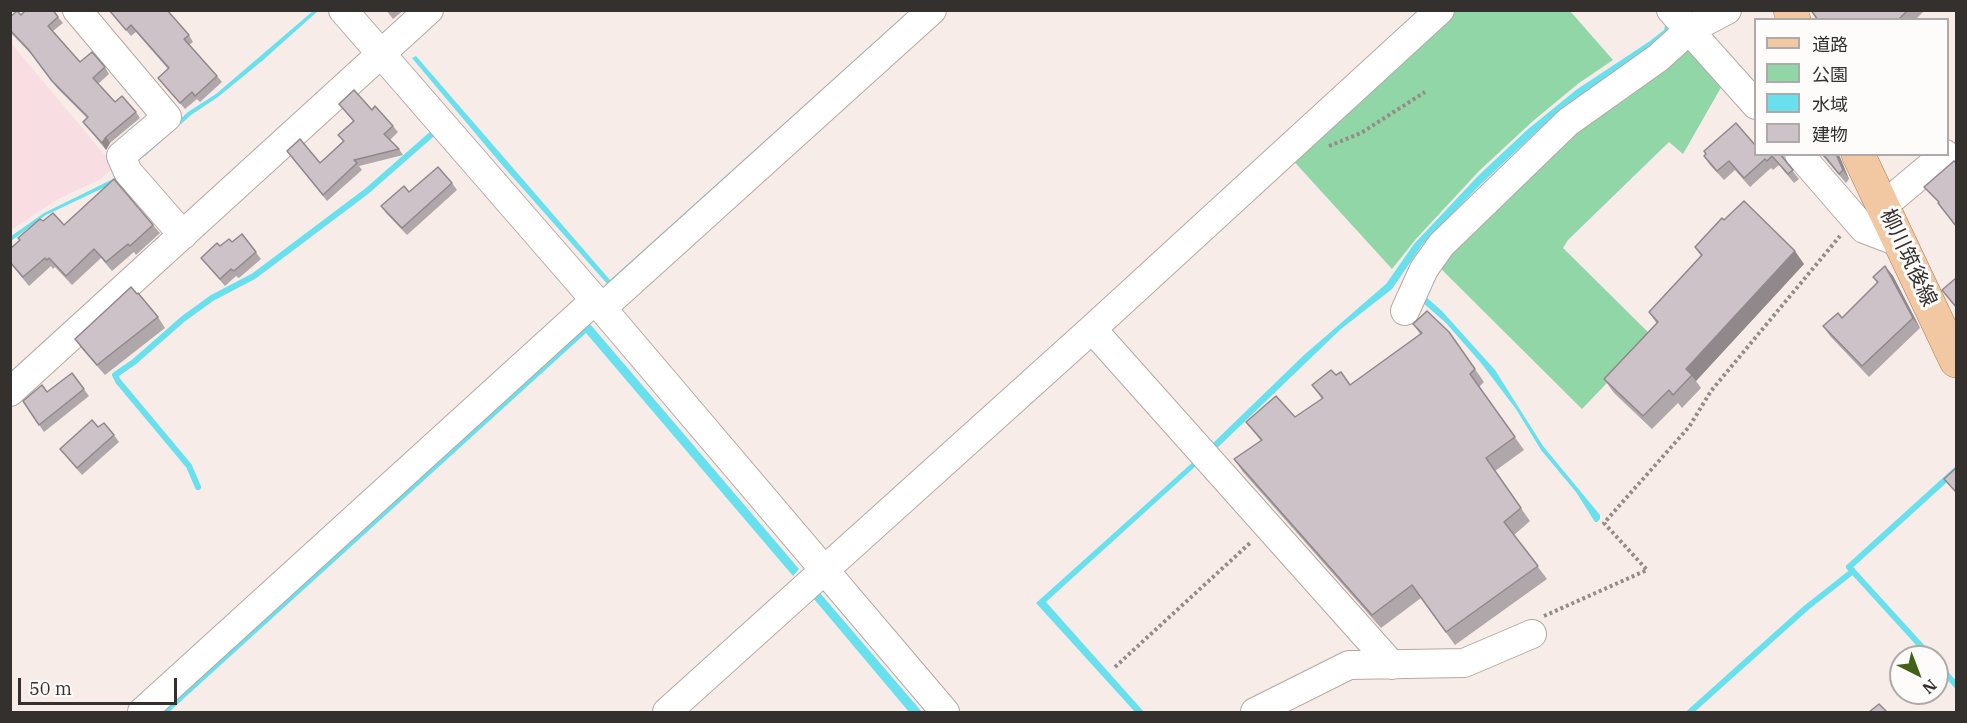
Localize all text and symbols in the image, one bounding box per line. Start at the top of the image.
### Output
legend [1754,18,1949,156]
text: 道路 [1812,33,1848,56]
text: 公園 [1812,63,1848,86]
text: 水域 [1812,93,1848,116]
text: 建物 [1812,123,1848,146]
street label: 柳川筑後線 [1874,205,1942,311]
north arrow [1889,645,1949,705]
scale bar [21,666,180,704]
text: N [1918,675,1941,699]
text: 50 m [29,677,72,700]

